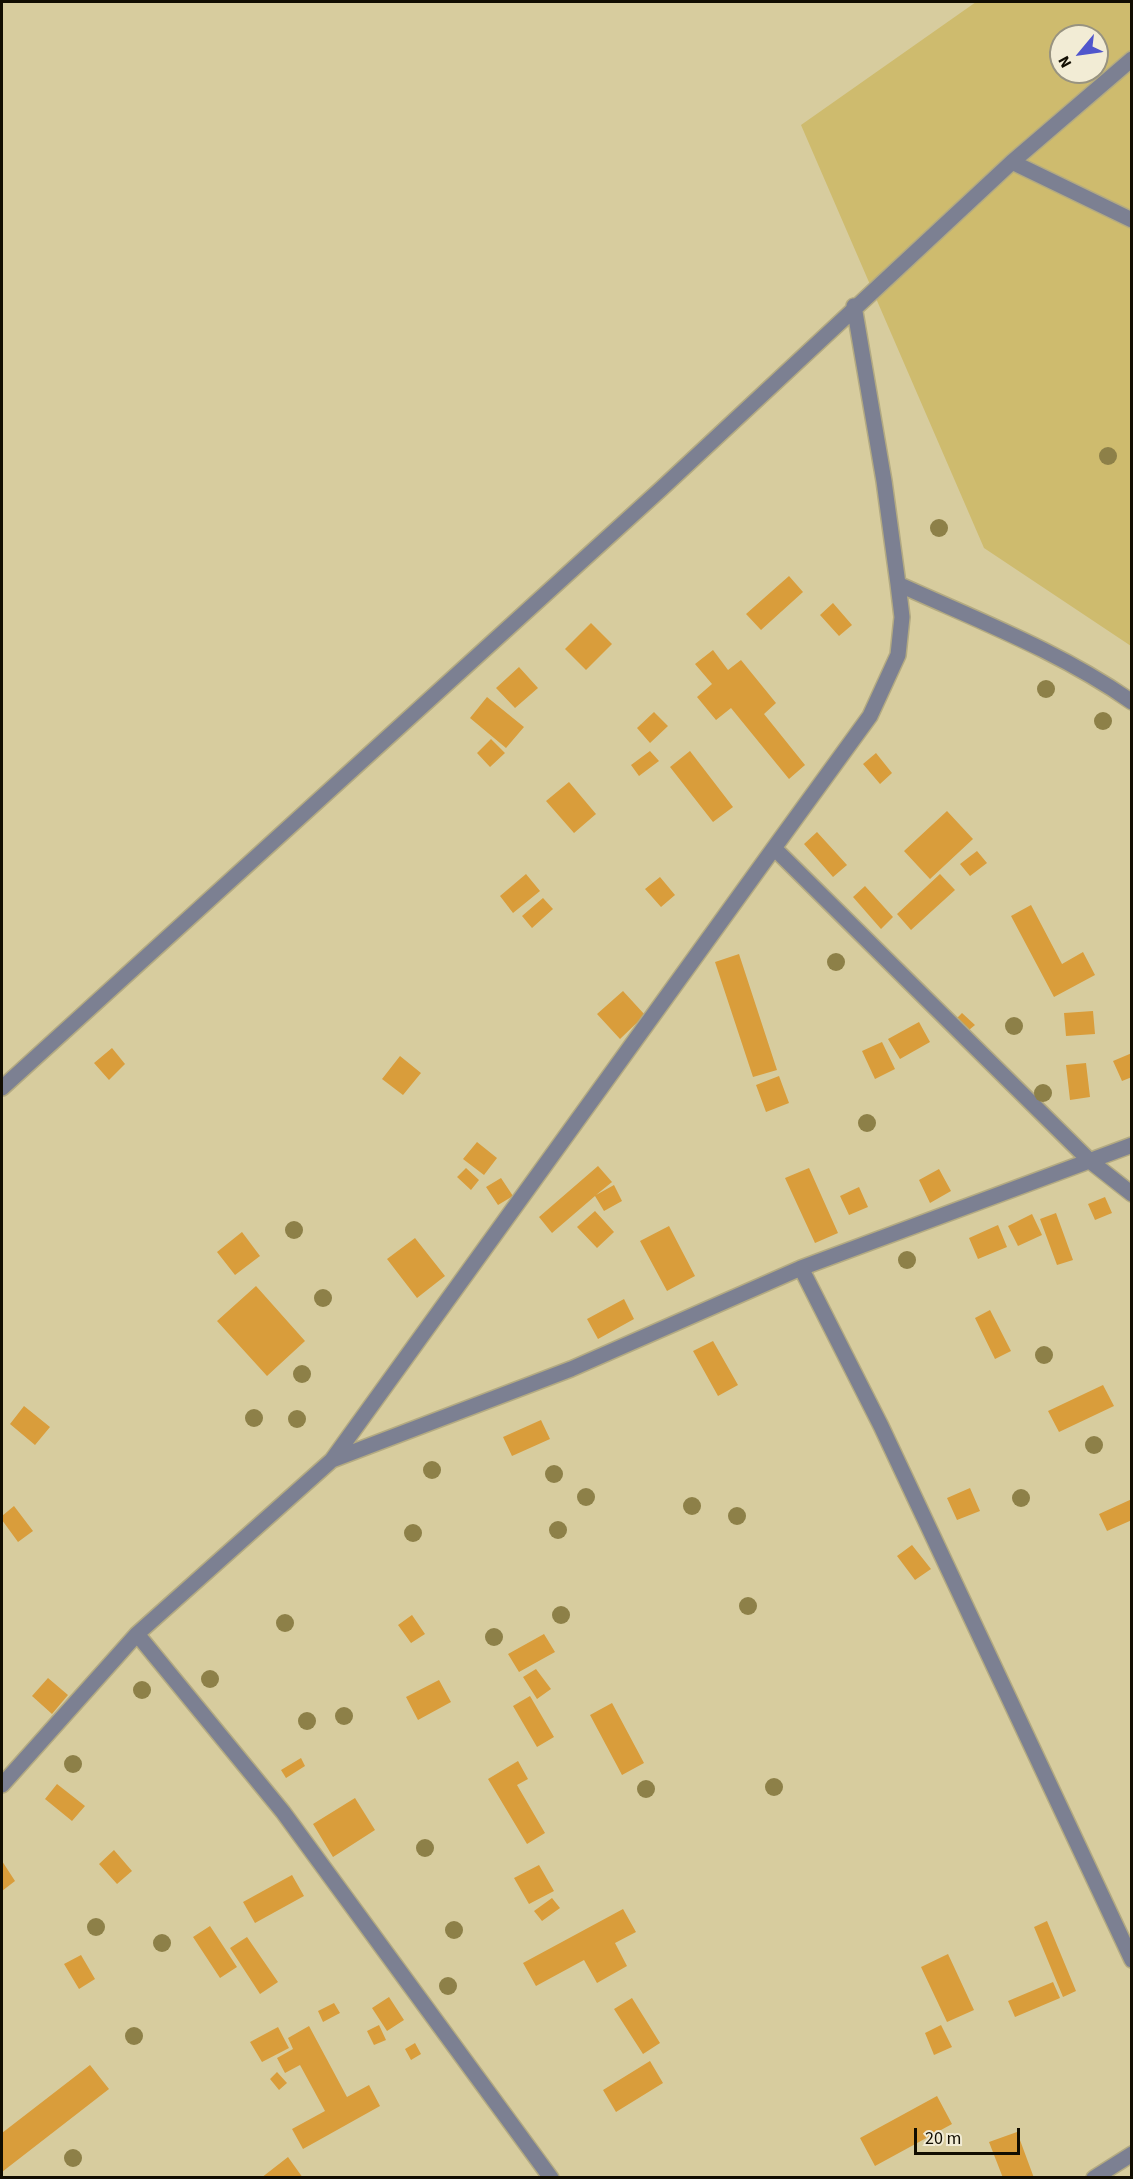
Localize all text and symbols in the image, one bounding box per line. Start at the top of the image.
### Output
north arrow [1049,24,1109,84]
text: N [1053,52,1077,72]
scale bar [917,2116,1024,2154]
text: 20 m [925,2126,961,2151]

